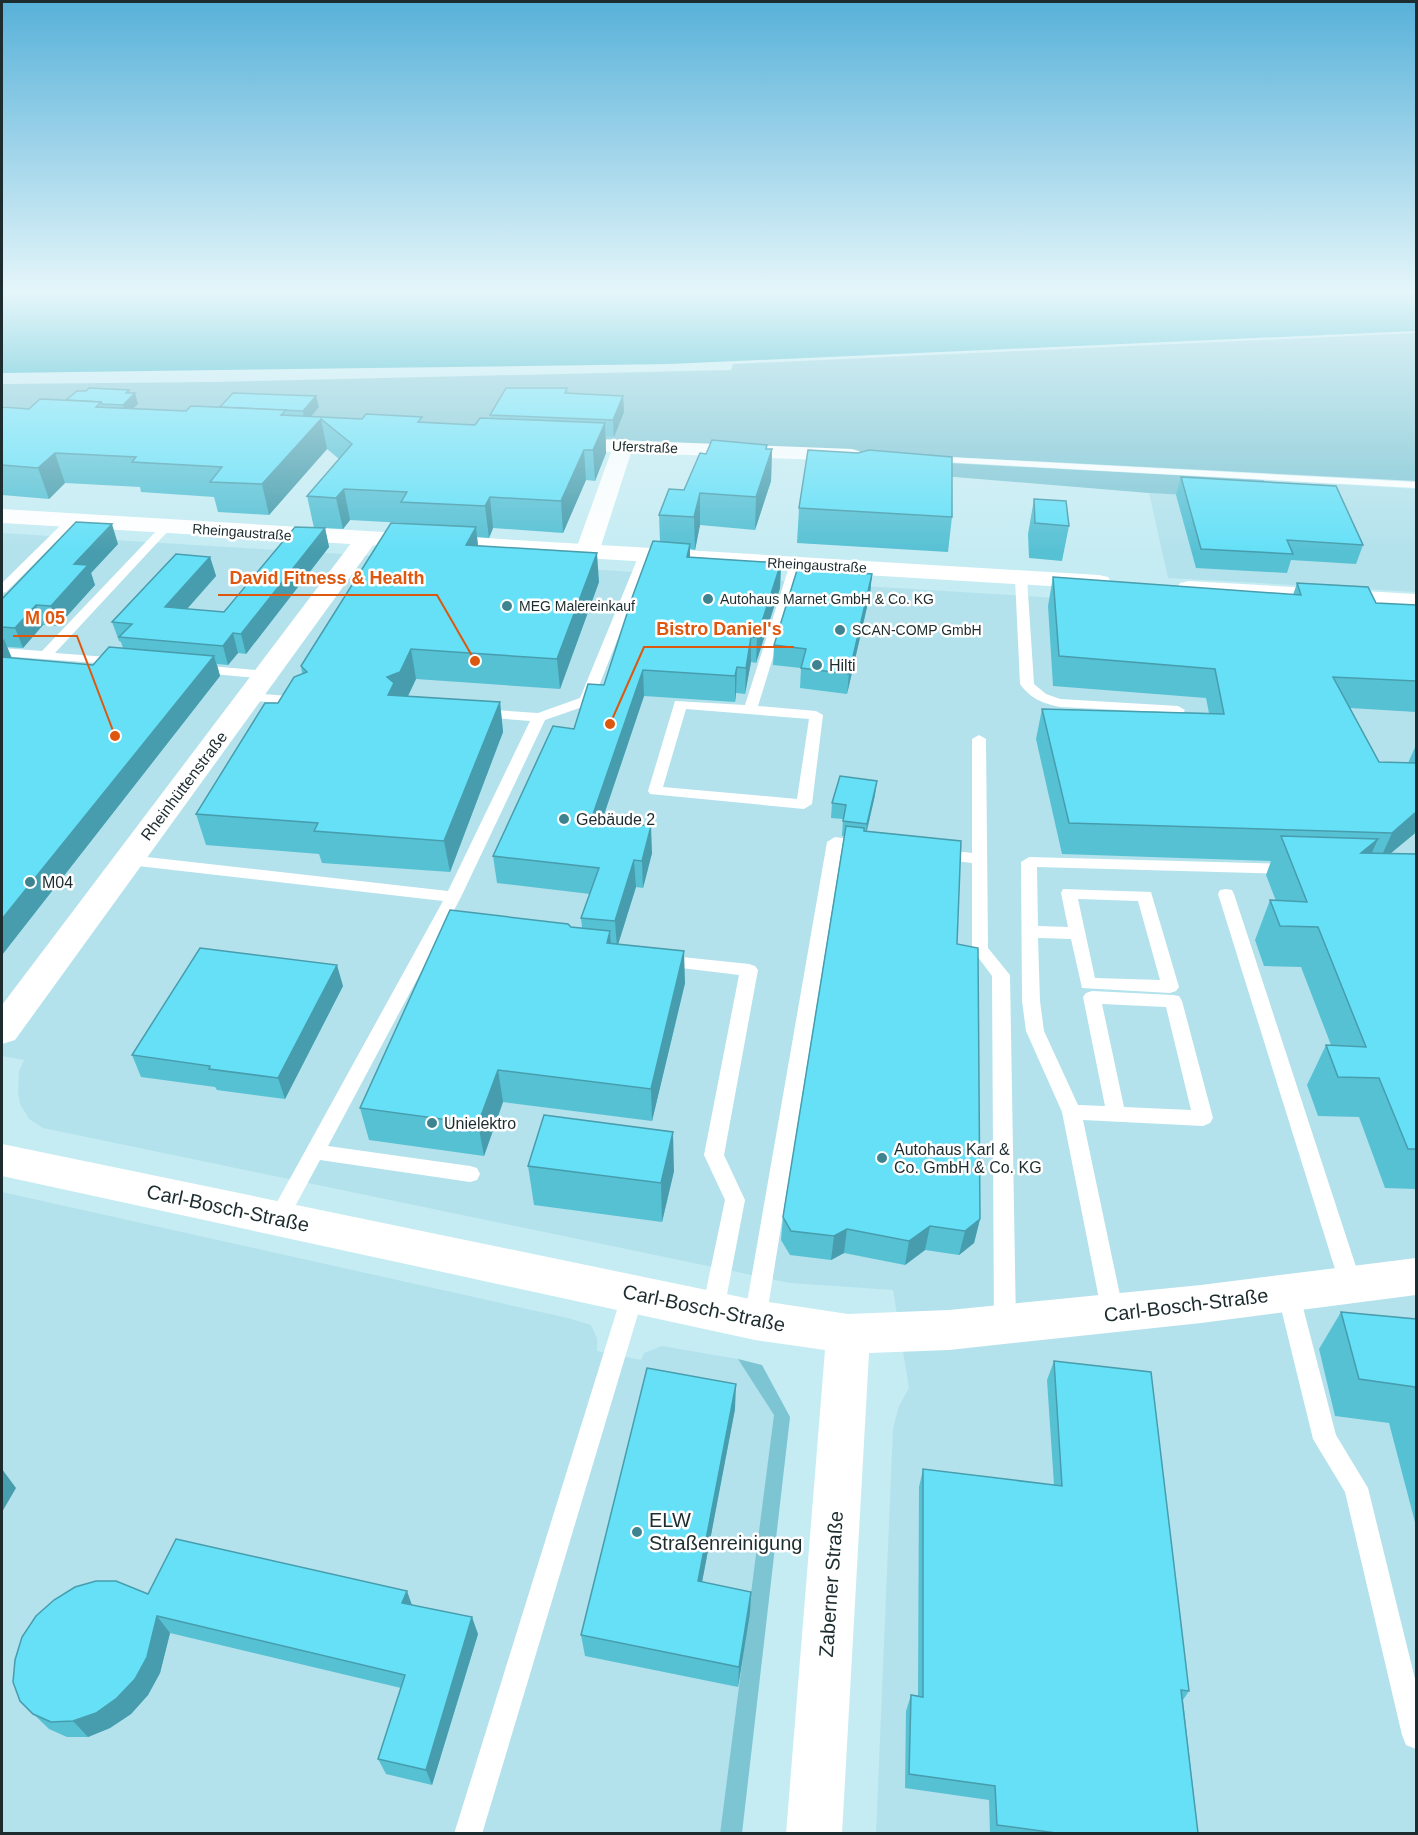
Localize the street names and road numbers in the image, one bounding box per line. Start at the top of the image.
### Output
street label: Uferstraße [612,438,679,456]
street label: Rheingaustraße [192,521,292,543]
street label: Rheingaustraße [767,554,867,576]
street label: Rheinhüttenstraße [138,728,230,844]
street label: Carl-Bosch-Straße [145,1180,311,1236]
street label: Carl-Bosch-Straße [621,1280,787,1336]
street label: Carl-Bosch-Straße [1102,1284,1270,1326]
street label: Zaberner Straße [815,1510,847,1658]

